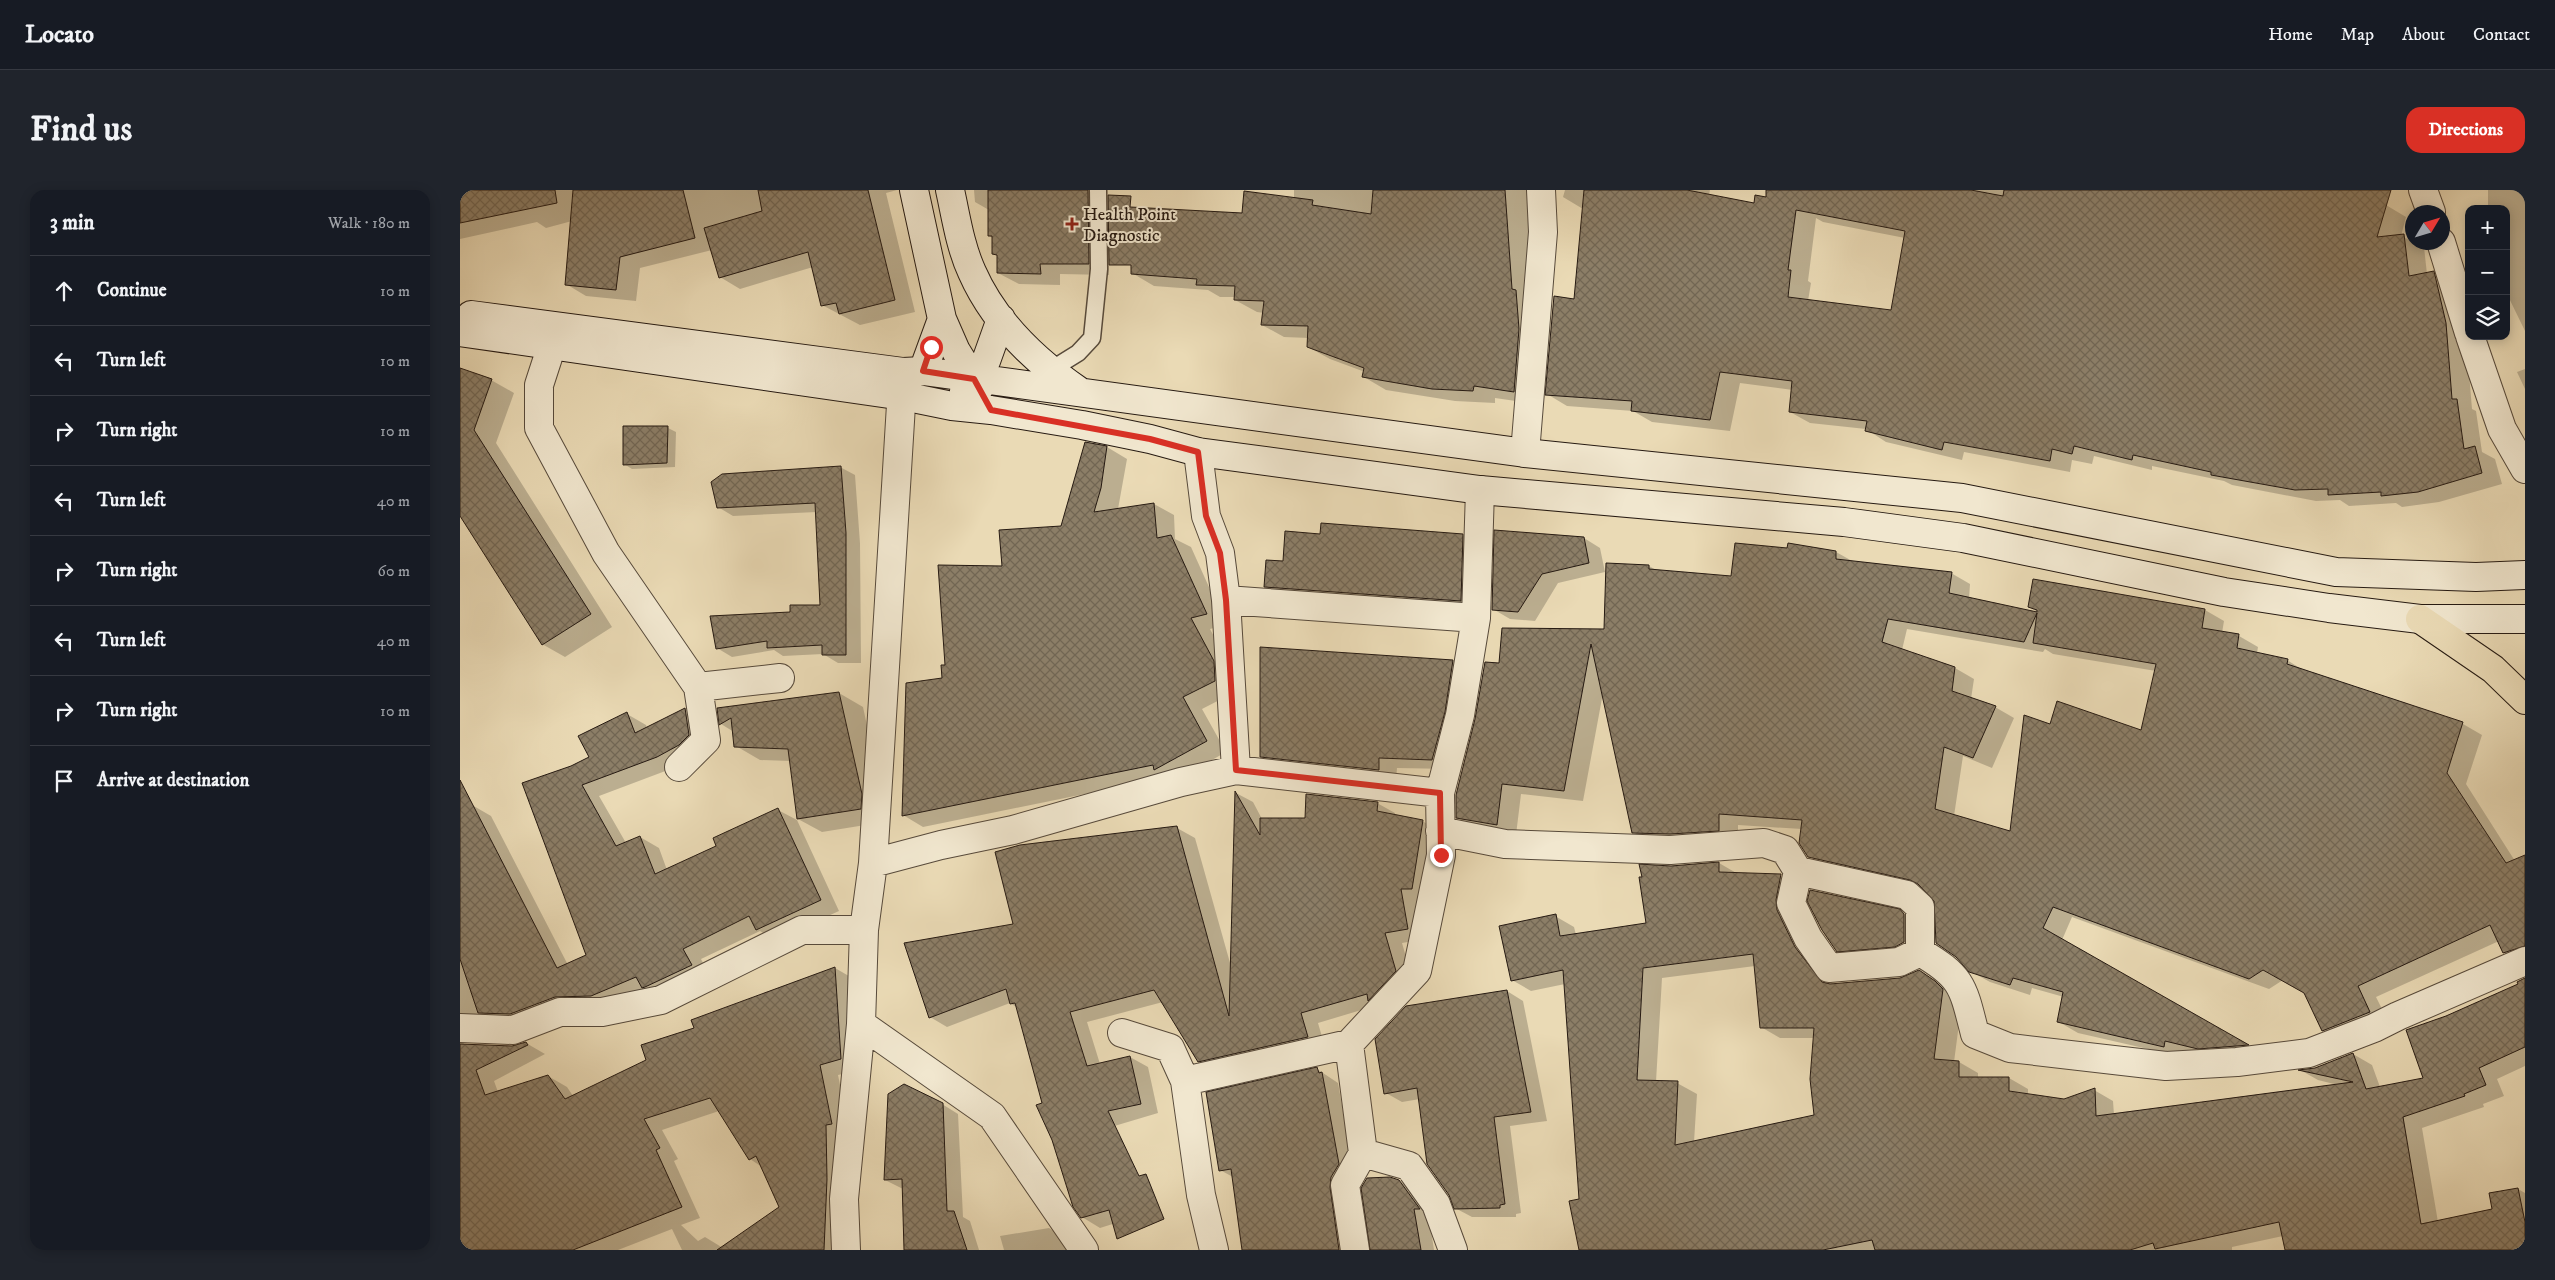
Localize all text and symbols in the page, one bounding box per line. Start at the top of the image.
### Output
text: Locato [25,20,94,50]
text: Home [2268,24,2313,46]
text: Map [2341,24,2374,46]
text: About [2402,24,2445,46]
text: Contact [2473,24,2530,46]
button: Directions [2406,107,2525,153]
text: Find us [30,108,132,152]
place label: Health Point Diagnostic [1083,204,1176,247]
north arrow [2405,205,2450,250]
map controls [2465,205,2510,340]
button: + [2465,205,2510,250]
text: 3 min [50,210,95,236]
text: Walk · 180 m [328,213,410,233]
marker: Health Point Diagnostic [1065,217,1079,231]
button: − [2465,250,2510,295]
icon: ahead [50,277,78,305]
text: Continue [97,279,167,302]
text: 10 m [380,281,410,301]
button: layers [2465,295,2510,340]
route start [920,336,943,359]
icon: left [50,347,78,375]
text: Turn left [97,349,166,372]
text: 10 m [380,351,410,371]
icon: right [50,417,78,445]
text: Turn right [97,419,177,442]
text: 10 m [380,421,410,441]
icon: left [50,487,78,515]
text: Turn left [97,489,166,512]
text: 40 m [377,491,410,511]
icon: right [50,557,78,585]
text: Turn right [97,559,177,582]
text: 60 m [378,561,410,581]
icon: left [50,627,78,655]
text: Turn left [97,629,166,652]
text: 40 m [377,631,410,651]
icon: right [50,697,78,725]
text: Turn right [97,699,177,722]
text: 10 m [380,701,410,721]
icon: arrive [50,767,78,795]
text: Arrive at destination [97,769,249,792]
route end [1430,844,1453,867]

